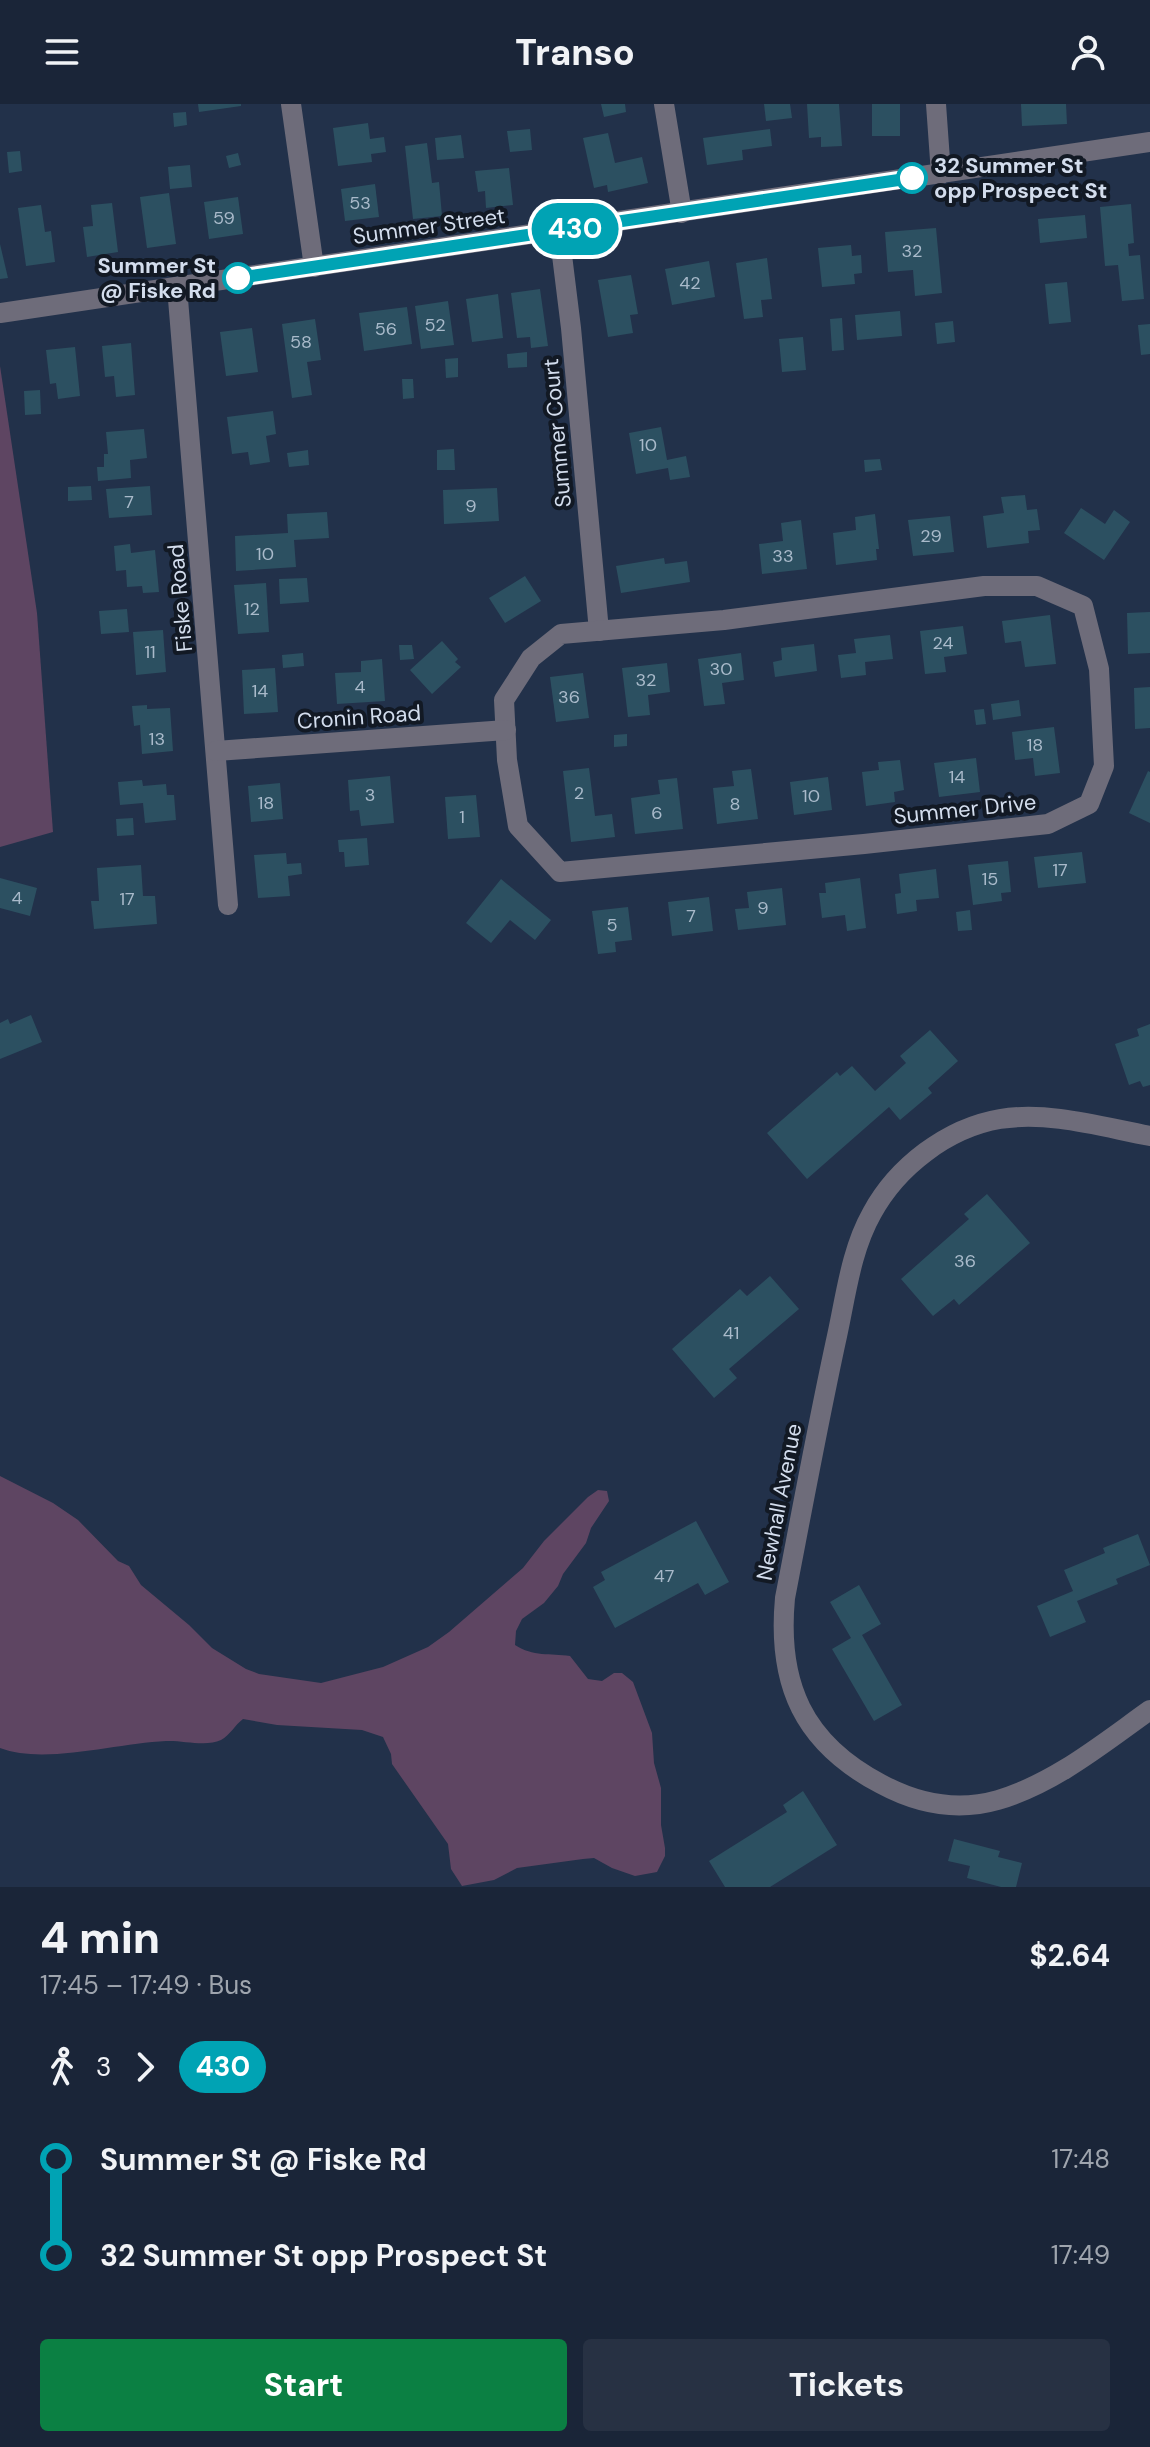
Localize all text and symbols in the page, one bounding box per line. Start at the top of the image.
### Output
text: Transo [515,29,635,76]
icon: menu [40,30,84,74]
icon: person [1066,30,1110,74]
place label: 32 Summer St opp Prospect St [934,151,1107,205]
marker: 32 Summer St opp Prospect St [897,163,927,193]
house number: 53 [349,191,371,215]
street label: Summer Street [351,201,507,251]
line badge: 430 [529,203,621,255]
house number: 59 [213,206,235,230]
text: 430 [548,210,602,247]
house number: 32 [901,239,923,263]
place label: Summer St @ Fiske Rd [98,251,216,305]
marker: Summer St @ Fiske Rd [223,263,253,293]
house number: 42 [679,271,701,295]
house number: 52 [424,313,446,337]
house number: 56 [375,317,397,341]
house number: 58 [290,330,312,354]
street label: Summer Court [536,357,578,509]
house number: 10 [639,433,657,457]
house number: 7 [124,490,134,514]
house number: 9 [465,494,477,518]
house number: 29 [920,524,942,548]
house number: 10 [256,542,274,566]
street label: Fiske Road [161,543,199,653]
house number: 33 [772,544,794,568]
house number: 12 [244,597,260,621]
house number: 24 [933,631,954,655]
house number: 11 [144,640,156,664]
house number: 30 [710,657,732,681]
house number: 32 [635,668,657,692]
house number: 4 [355,675,366,699]
house number: 14 [252,679,268,703]
house number: 36 [558,685,580,709]
street label: Cronin Road [296,698,422,736]
house number: 13 [149,727,165,751]
house number: 18 [1027,733,1043,757]
house number: 14 [949,765,965,789]
house number: 2 [574,781,584,805]
house number: 3 [365,783,375,807]
house number: 10 [802,784,820,808]
street label: Summer Drive [892,787,1038,831]
house number: 18 [258,791,274,815]
house number: 8 [730,792,740,816]
house number: 6 [651,801,663,825]
house number: 1 [459,805,465,829]
house number: 17 [1052,858,1068,882]
house number: 15 [982,867,998,891]
house number: 4 [12,886,23,910]
house number: 17 [119,887,135,911]
house number: 9 [757,896,769,920]
house number: 7 [686,904,696,928]
house number: 5 [607,913,617,937]
house number: 36 [954,1249,976,1273]
house number: 41 [723,1321,739,1345]
street label: Newhall Avenue [750,1421,808,1583]
house number: 47 [654,1564,674,1588]
text: 4 min [40,1909,160,1967]
text: $2.64 [1029,1936,1110,1975]
text: 17:45 – 17:49 · Bus [40,1968,252,2002]
icon: walk [40,2045,84,2089]
icon: forward [123,2045,167,2089]
text: 430 [195,2048,250,2085]
text: 3 [96,2050,111,2084]
text: Summer St @ Fiske Rd [100,2140,427,2179]
text: 17:48 [1051,2142,1110,2176]
text: 32 Summer St opp Prospect St [100,2236,547,2275]
text: 17:49 [1051,2238,1110,2272]
button: Start [40,2339,567,2431]
button: Tickets [583,2339,1110,2431]

